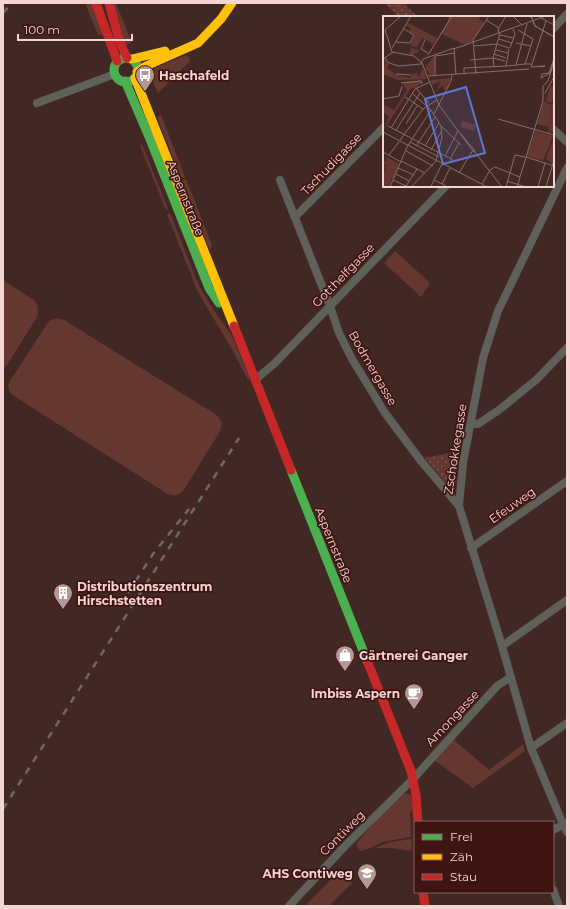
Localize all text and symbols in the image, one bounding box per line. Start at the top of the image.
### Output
scale bar [18,16,132,42]
inset map [383,16,554,187]
text: 100 m [24,22,60,37]
bus stop icon: Haschafeld [134,64,156,92]
place label: Haschafeld [159,68,229,83]
street label: Tschudigasse [298,130,364,198]
street label: Aspernstraße [164,158,208,238]
street label: Gotthelfgasse [309,240,377,310]
street label: Bodmergasse [346,328,400,408]
street label: Zschokkegasse [440,403,470,495]
street label: Efeuweg [486,484,538,526]
street label: Aspernstraße [312,505,356,585]
place label: Distributionszentrum Hirschstetten [77,579,212,608]
building icon: Distributionszentrum Hirschstetten [52,582,74,610]
shop icon: Gärtnerei Ganger [334,644,356,672]
place label: Gärtnerei Ganger [359,648,468,663]
cafe icon: Imbiss Aspern [403,682,425,710]
place label: Imbiss Aspern [311,686,400,701]
street label: Amongasse [422,687,482,749]
street label: Contiweg [316,807,368,859]
legend [414,821,554,893]
text: Frei [450,829,473,844]
text: Zäh [450,849,473,864]
school or university icon: AHS Contiweg [356,862,378,890]
place label: AHS Contiweg [262,866,353,881]
text: Stau [450,869,477,884]

